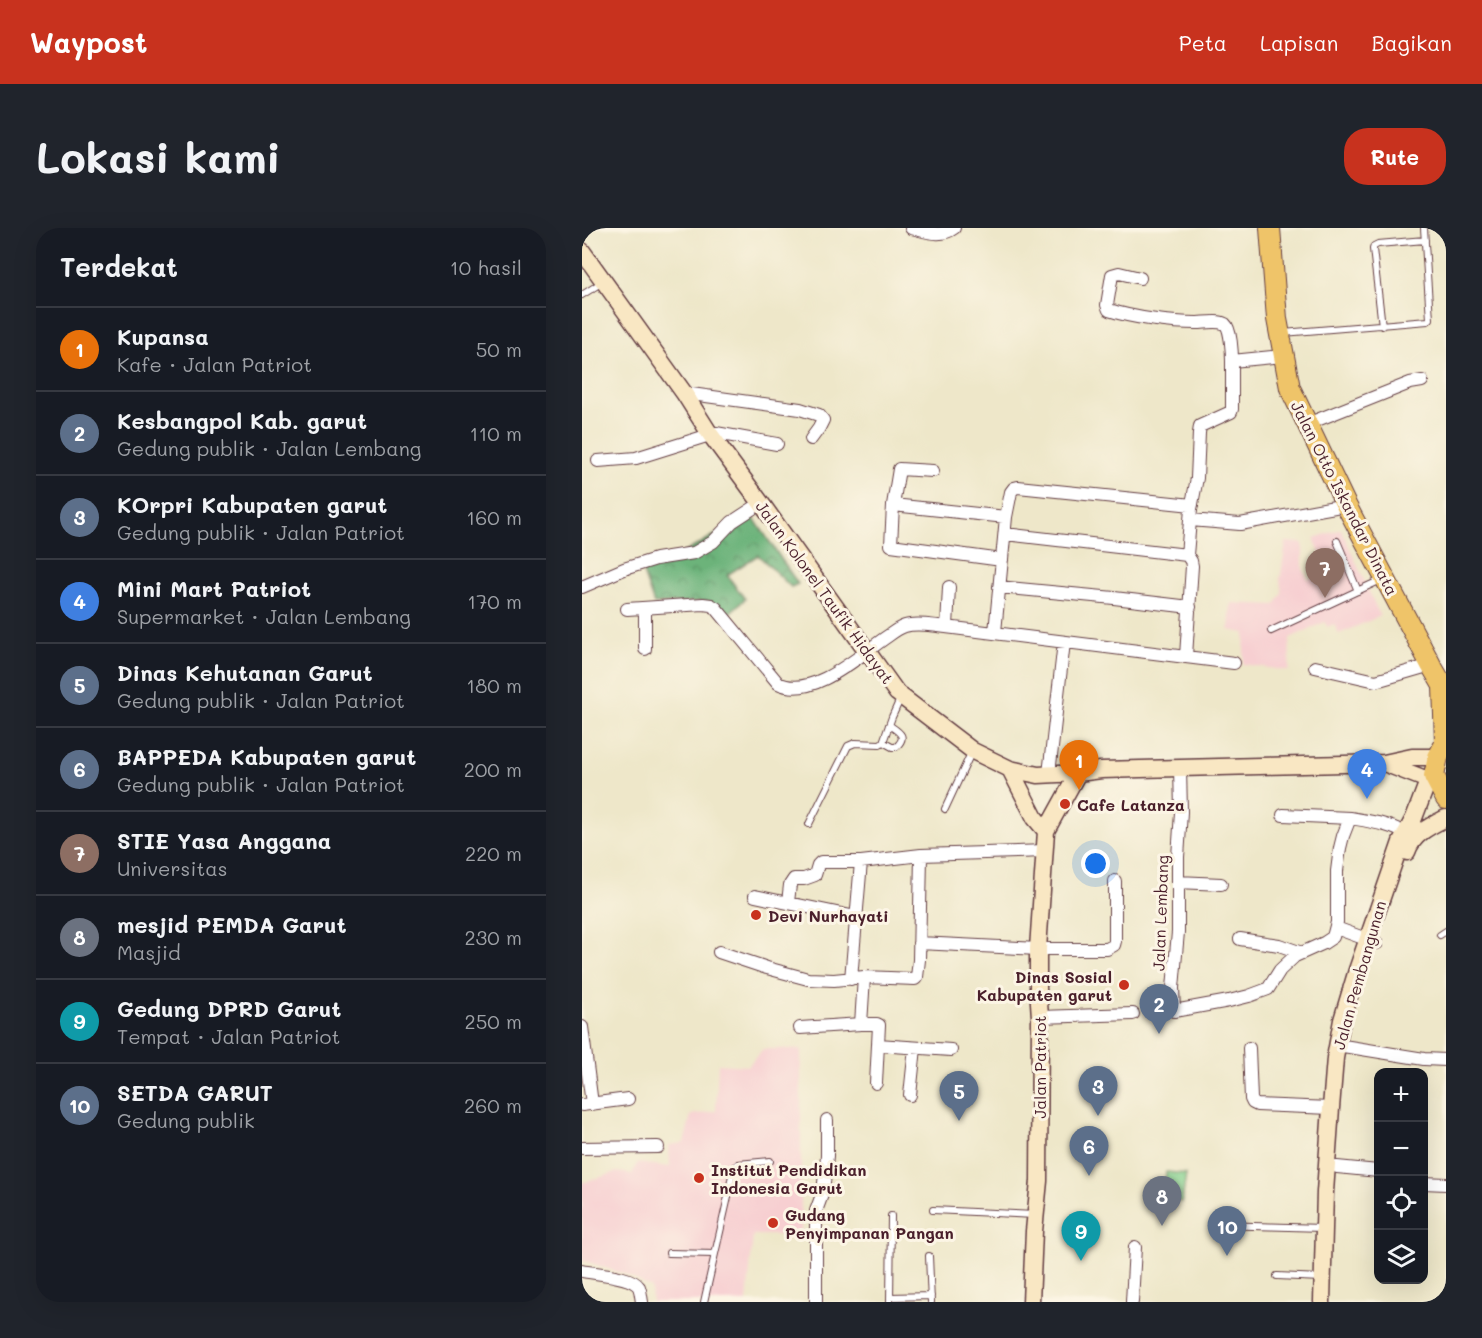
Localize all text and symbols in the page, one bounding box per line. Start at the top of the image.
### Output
text: Waypost [30,24,147,60]
text: Peta [1179,29,1227,56]
text: Lapisan [1260,29,1338,56]
text: Bagikan [1371,29,1452,56]
button: Rute [1344,128,1446,185]
text: Lokasi kami [36,129,281,184]
text: Terdekat [60,250,178,284]
text: 10 hasil [450,254,522,280]
text: Kupansa [117,322,209,351]
text: 1 [75,336,84,362]
text: 50 m [476,336,522,362]
text: Kafe · Jalan Patriot [117,351,312,377]
street label: Jalan Otto Iskandar Dinata [1287,397,1403,599]
text: Kesbangpol Kab. garut [117,406,367,435]
text: 2 [74,420,85,446]
text: 110 m [469,420,522,446]
text: Gedung publik · Jalan Lembang [117,435,421,461]
text: KOrpri Kabupaten garut [117,490,387,519]
street label: Jalan Kolonel Taufik Hidayat [751,496,899,688]
text: 3 [74,504,86,530]
text: 160 m [466,504,522,530]
text: Gedung publik · Jalan Patriot [117,519,405,545]
pin: 7 [1306,548,1344,598]
text: Mini Mart Patriot [117,574,311,603]
text: 4 [73,588,86,614]
text: 170 m [467,588,522,614]
text: Supermarket · Jalan Lembang [117,603,411,629]
text: Dinas Kehutanan Garut [117,658,373,687]
text: 5 [74,672,85,698]
text: 180 m [466,672,522,698]
text: Gedung publik · Jalan Patriot [117,687,405,713]
pin: 1 [1060,740,1098,790]
text: BAPPEDA Kabupaten garut [117,742,416,771]
pin: 4 [1348,750,1386,799]
text: 6 [73,756,86,782]
text: 200 m [464,756,522,782]
text: Gedung publik · Jalan Patriot [117,771,405,797]
place label: Cafe Latanza [1077,794,1185,815]
marker: Cafe Latanza [1058,797,1072,811]
text: STIE Yasa Anggana [117,826,331,855]
text: 7 [74,840,85,866]
text: 220 m [465,840,522,866]
your location [1081,849,1110,878]
text: Universitas [117,855,227,881]
street label: Jalan Lembang [1147,855,1173,971]
street label: Jalan Pembangunan [1328,898,1390,1052]
place label: Devi Nurhayati [768,905,889,926]
marker: Devi Nurhayati [749,908,763,922]
text: mesjid PEMDA Garut [117,910,346,939]
text: 8 [73,924,86,950]
text: 230 m [464,924,522,950]
text: Masjid [117,939,181,965]
place label: Dinas Sosial Kabupaten garut [977,966,1112,1005]
marker: Dinas Sosial Kabupaten garut [1117,978,1131,992]
pin: 2 [1140,984,1178,1034]
text: Gedung DPRD Garut [117,994,341,1023]
text: 9 [73,1008,86,1034]
text: 250 m [465,1008,522,1034]
street label: Jalan Patriot [1029,1016,1050,1118]
text: Tempat · Jalan Patriot [117,1023,340,1049]
pin: 3 [1078,1066,1118,1116]
map controls [1374,1068,1428,1284]
button: + [1374,1068,1428,1122]
pin: 5 [940,1072,979,1121]
text: SETDA GARUT [117,1078,273,1107]
text: 10 [69,1092,90,1118]
text: 260 m [464,1092,522,1118]
text: Gedung publik [117,1107,255,1133]
button: − [1374,1122,1428,1176]
pin: 6 [1070,1126,1108,1176]
place label: Institut Pendidikan Indonesia Garut [711,1159,866,1198]
marker: Institut Pendidikan Indonesia Garut [692,1171,706,1185]
pin: 8 [1142,1176,1182,1226]
button: locate [1374,1176,1428,1230]
place label: Gudang Penyimpanan Pangan [785,1204,954,1243]
pin: 10 [1208,1206,1246,1256]
pin: 9 [1062,1212,1100,1261]
marker: Gudang Penyimpanan Pangan [766,1216,780,1230]
button: layers [1374,1230,1428,1284]

